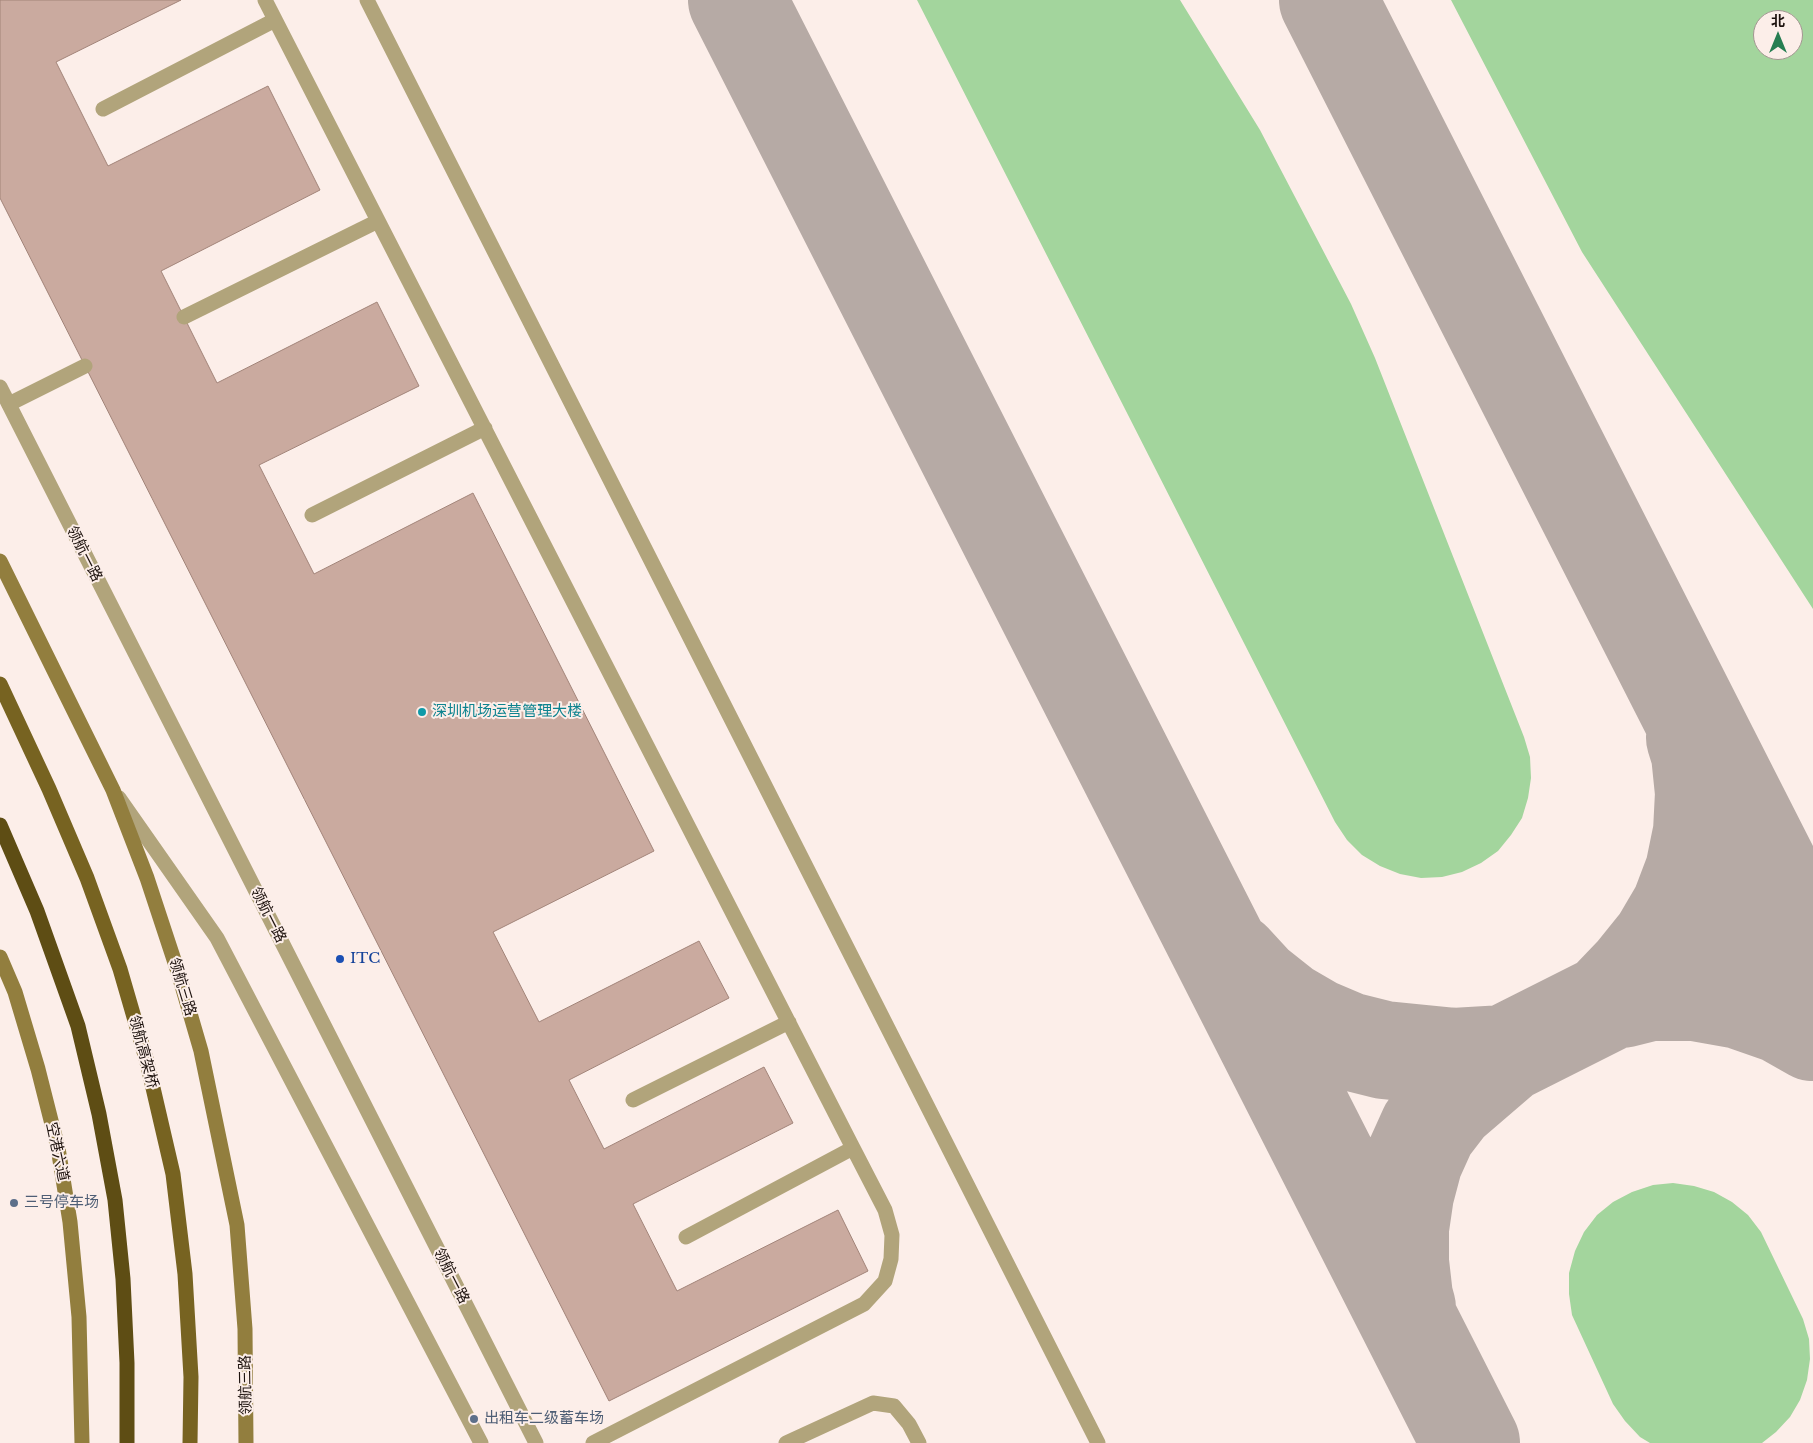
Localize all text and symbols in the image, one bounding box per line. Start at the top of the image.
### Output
north arrow [1753,10,1803,60]
text: 北 [1771,12,1785,30]
street label: 领航一路 [62,523,106,585]
place label: 深圳机场运营管理大楼 [432,703,582,721]
marker: 深圳机场运营管理大楼 [416,706,428,718]
street label: 领航一路 [246,884,290,946]
place label: ITC [350,950,380,968]
marker: ITC [334,953,346,965]
street label: 领航三路 [165,956,199,1018]
street label: 领航高架桥 [125,1013,161,1091]
street label: 空港六道 [42,1121,72,1183]
place label: 三号停车场 [24,1194,99,1212]
marker: 三号停车场 [8,1197,20,1209]
street label: 领航一路 [429,1245,473,1307]
street label: 领航三路 [236,1355,256,1415]
place label: 出租车二级蓄车场 [484,1410,604,1428]
marker: 出租车二级蓄车场 [468,1413,480,1425]

